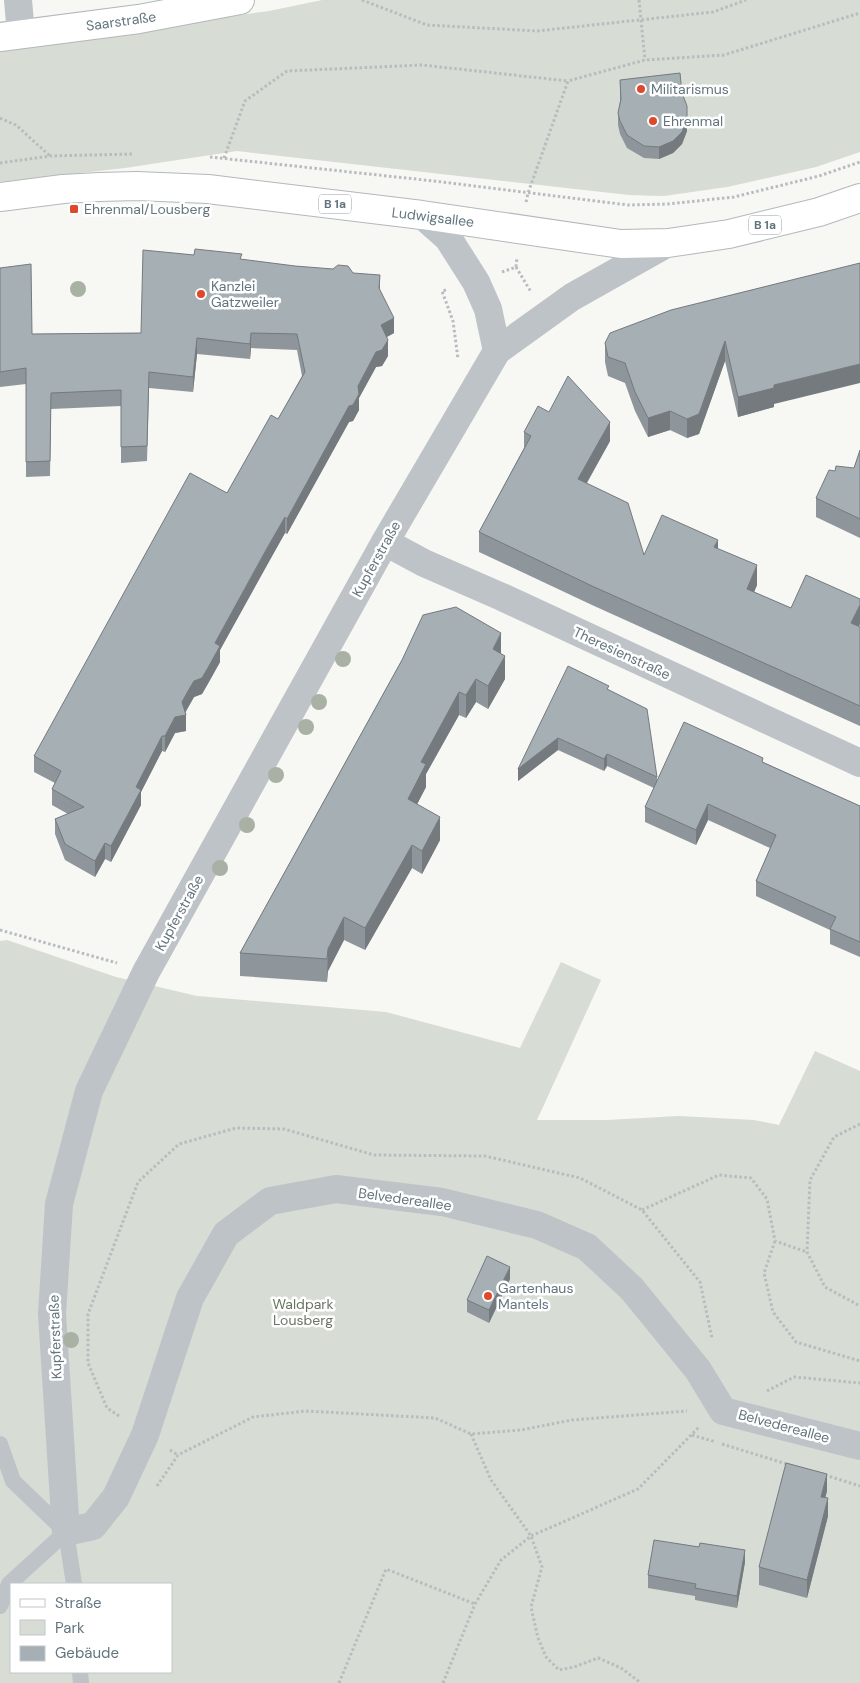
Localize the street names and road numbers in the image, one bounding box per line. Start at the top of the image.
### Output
street label: Saarstraße [85,7,157,35]
road number: B 1a [319,194,351,213]
street label: Ludwigsallee [391,203,475,231]
road number: B 1a [749,216,781,234]
street label: Kupferstraße [348,518,404,600]
street label: Theresienstraße [571,623,673,683]
street label: Kupferstraße [151,872,207,954]
street label: Belvedereallee [357,1184,453,1214]
street label: Kupferstraße [45,1294,65,1379]
street label: Belvedereallee [736,1405,832,1447]

